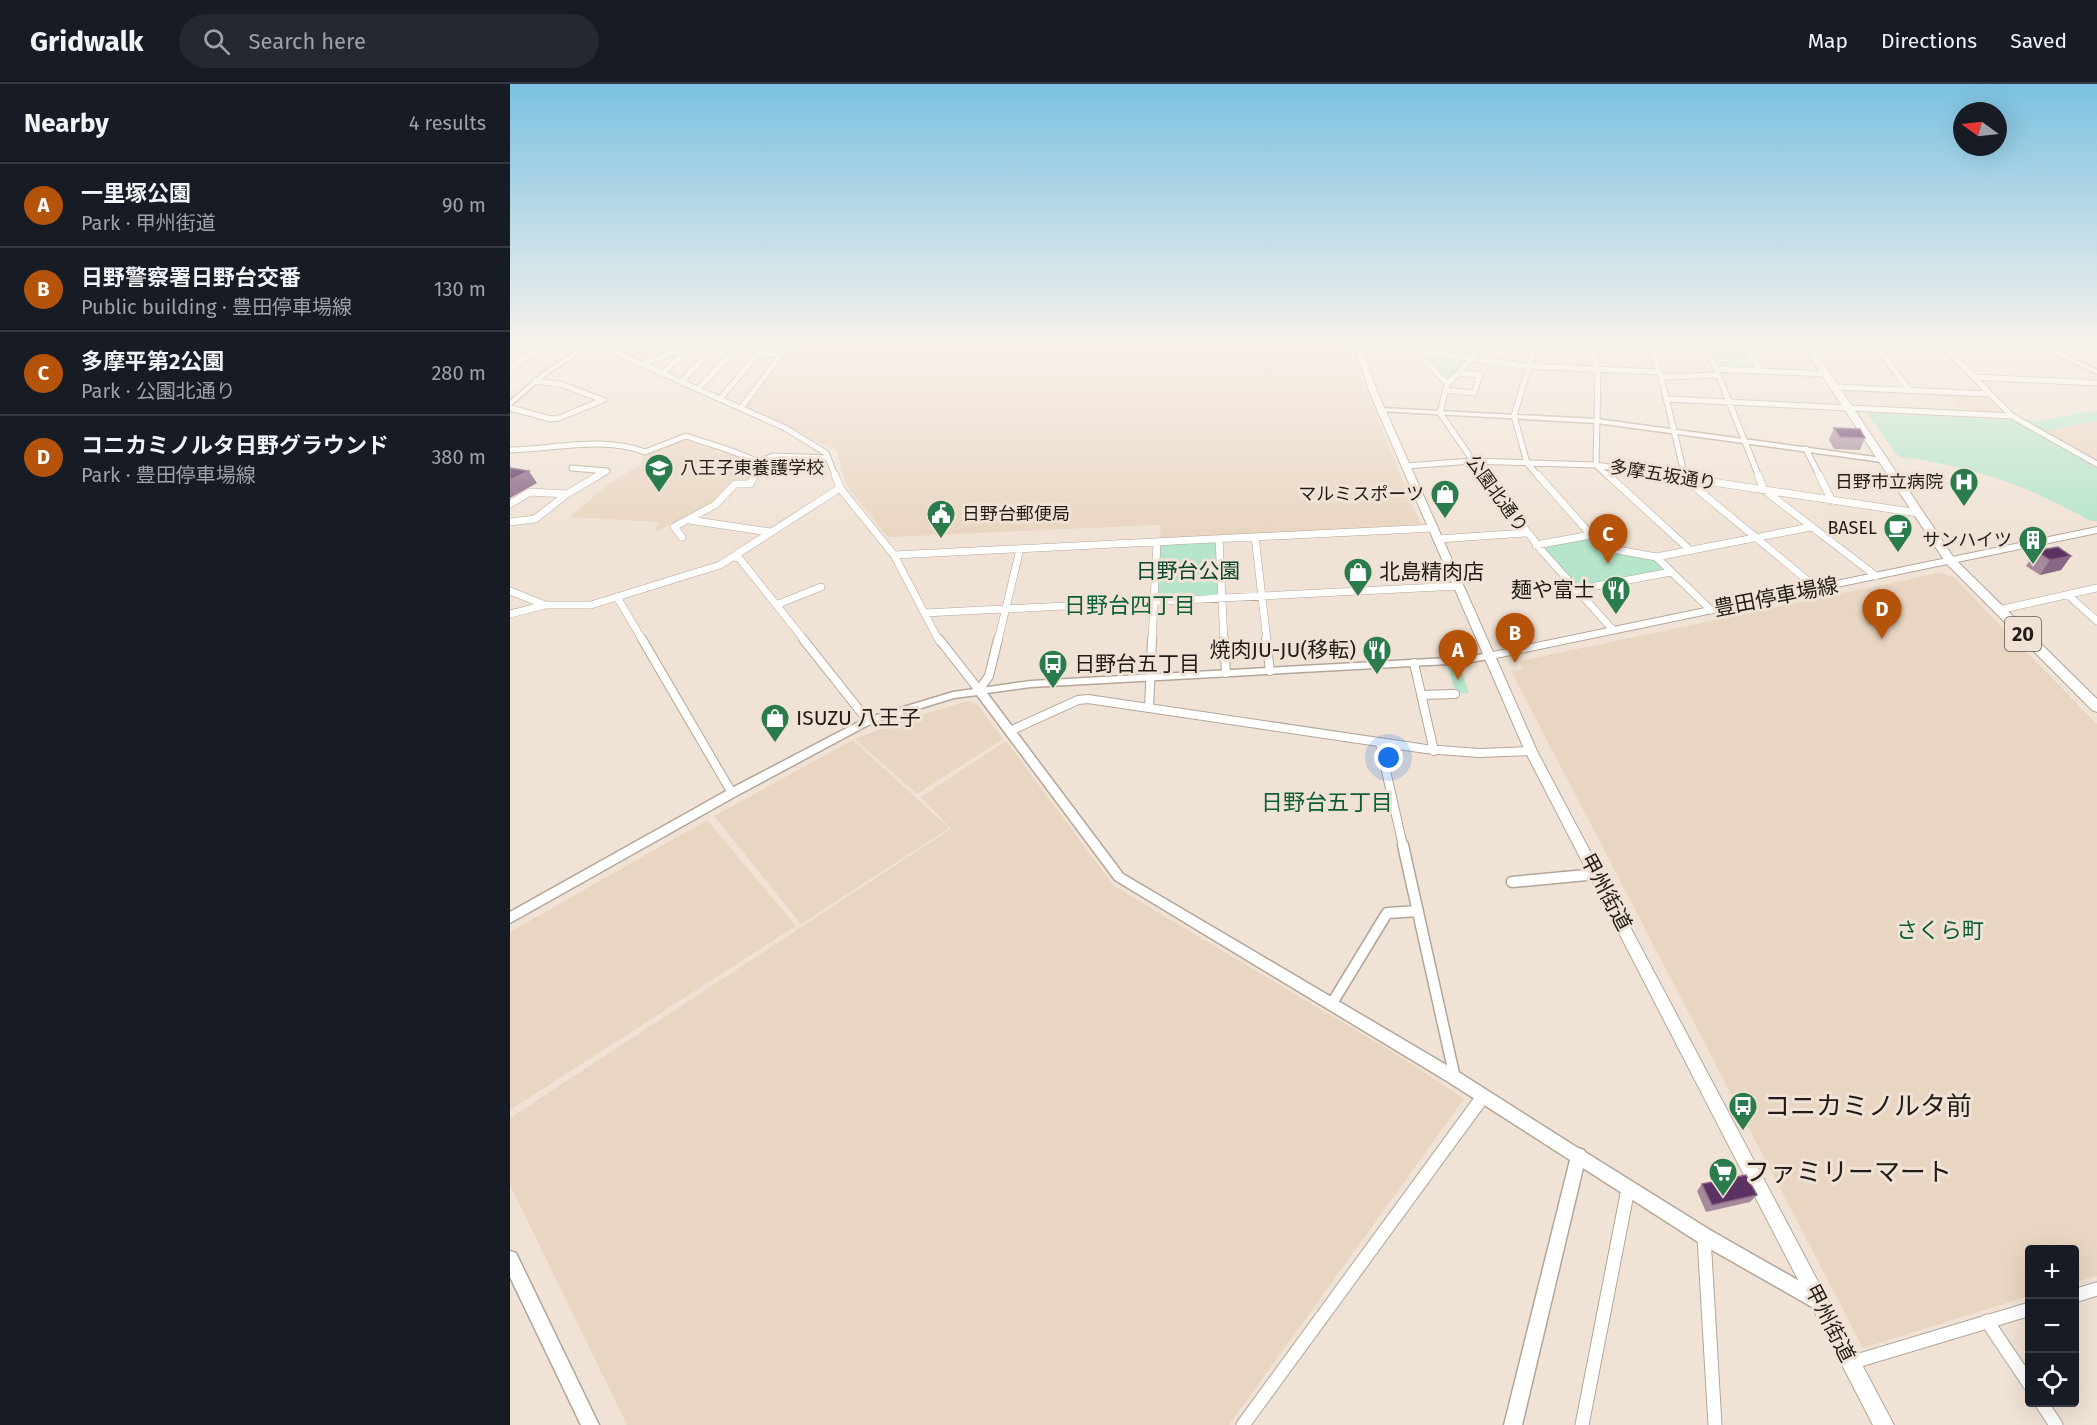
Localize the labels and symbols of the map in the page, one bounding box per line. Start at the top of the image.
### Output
north arrow [1953,102,2007,156]
street label: 公園北通り [1462,451,1532,537]
school or university icon: 八王子東養護学校 [643,452,675,494]
street label: 多摩五坂通り [1608,456,1718,494]
place label: 八王子東養護学校 [680,457,824,479]
hospital icon: 日野市立病院 [1948,466,1980,508]
place label: 日野市立病院 [1835,471,1943,493]
shop icon: マルミスポーツ [1429,478,1461,520]
place label: マルミスポーツ [1298,483,1424,505]
public building icon: 日野台郵便局 [925,498,957,540]
place label: 日野台郵便局 [962,503,1070,525]
cafe icon: BASEL [1882,512,1914,554]
pin: C [1588,514,1628,564]
place label: BASEL [1827,517,1877,539]
building icon: サンハイツ [2017,524,2049,566]
place label: サンハイツ [1922,529,2012,551]
shop icon: 北島精肉店 [1342,556,1374,598]
park label: 日野台公園 [1136,558,1241,584]
place label: 北島精肉店 [1379,559,1484,585]
street label: 豊田停車場線 [1712,572,1840,622]
restaurant icon: 麺や富士 [1600,574,1632,616]
place label: 麺や富士 [1511,577,1595,603]
pin: D [1862,590,1902,639]
district label: 日野台四丁目 [1064,592,1196,619]
pin: B [1496,614,1534,663]
road number: 20 [2005,617,2041,651]
pin: A [1438,630,1478,680]
restaurant icon: 焼肉JU-JU(移転) [1361,634,1393,676]
place label: 焼肉JU-JU(移転) [1210,637,1356,663]
bus stop icon: 日野台五丁目 [1037,648,1069,690]
place label: 日野台五丁目 [1074,651,1200,677]
shop icon: ISUZU 八王子 [759,702,791,744]
place label: ISUZU 八王子 [796,705,921,731]
your location [1374,743,1403,772]
district label: 日野台五丁目 [1261,789,1393,816]
street label: 甲州街道 [1575,849,1637,935]
district label: さくら町 [1896,917,1984,944]
bus stop icon: コニカミノルタ前 [1727,1090,1759,1132]
place label: コニカミノルタ前 [1764,1091,1972,1122]
supermarket icon: ファミリーマート [1707,1156,1739,1198]
place label: ファミリーマート [1744,1157,1952,1188]
street label: 甲州街道 [1799,1280,1861,1366]

